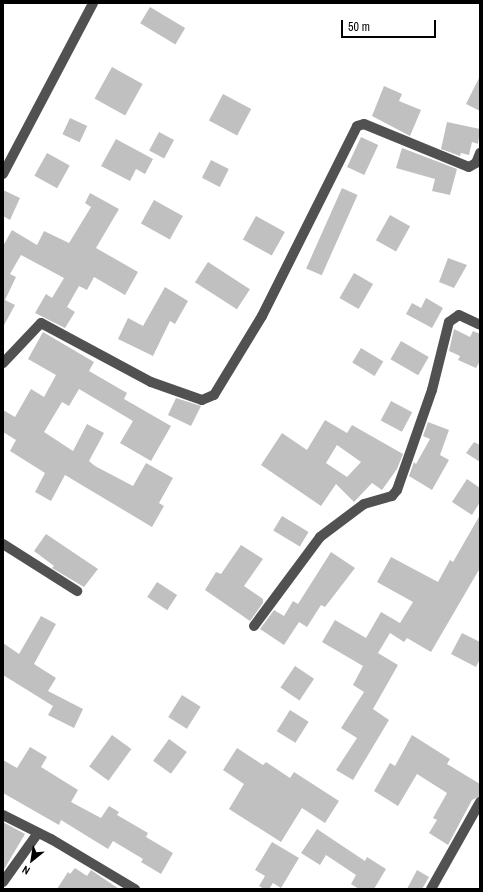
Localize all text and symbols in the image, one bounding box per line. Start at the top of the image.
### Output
scale bar [343,12,438,38]
text: 50 m [348,19,370,35]
north arrow [12,840,52,880]
text: N [20,863,32,878]

